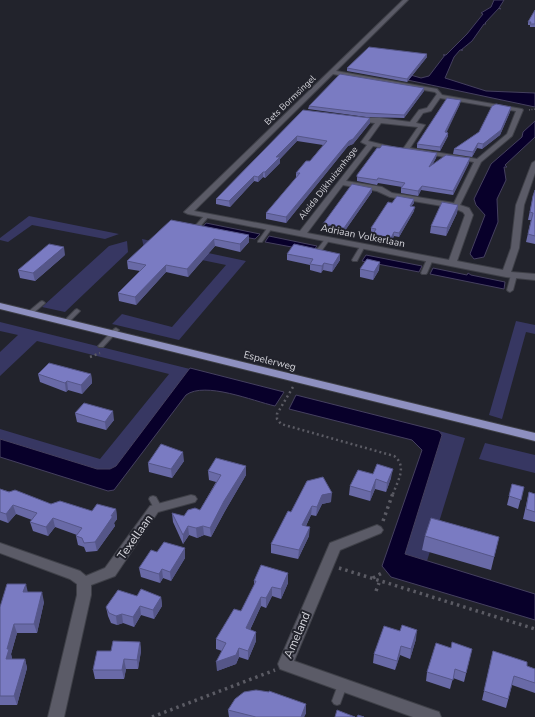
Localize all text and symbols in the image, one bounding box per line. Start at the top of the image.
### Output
street label: Bets Bormsingel [262,72,318,128]
street label: Aleida Dijkhuizenhage [296,144,361,222]
street label: Adriaan Volkerlaan [319,221,406,251]
street label: Espelerweg [242,348,297,374]
street label: Texellaan [114,511,156,563]
street label: Ameland [280,609,314,661]

